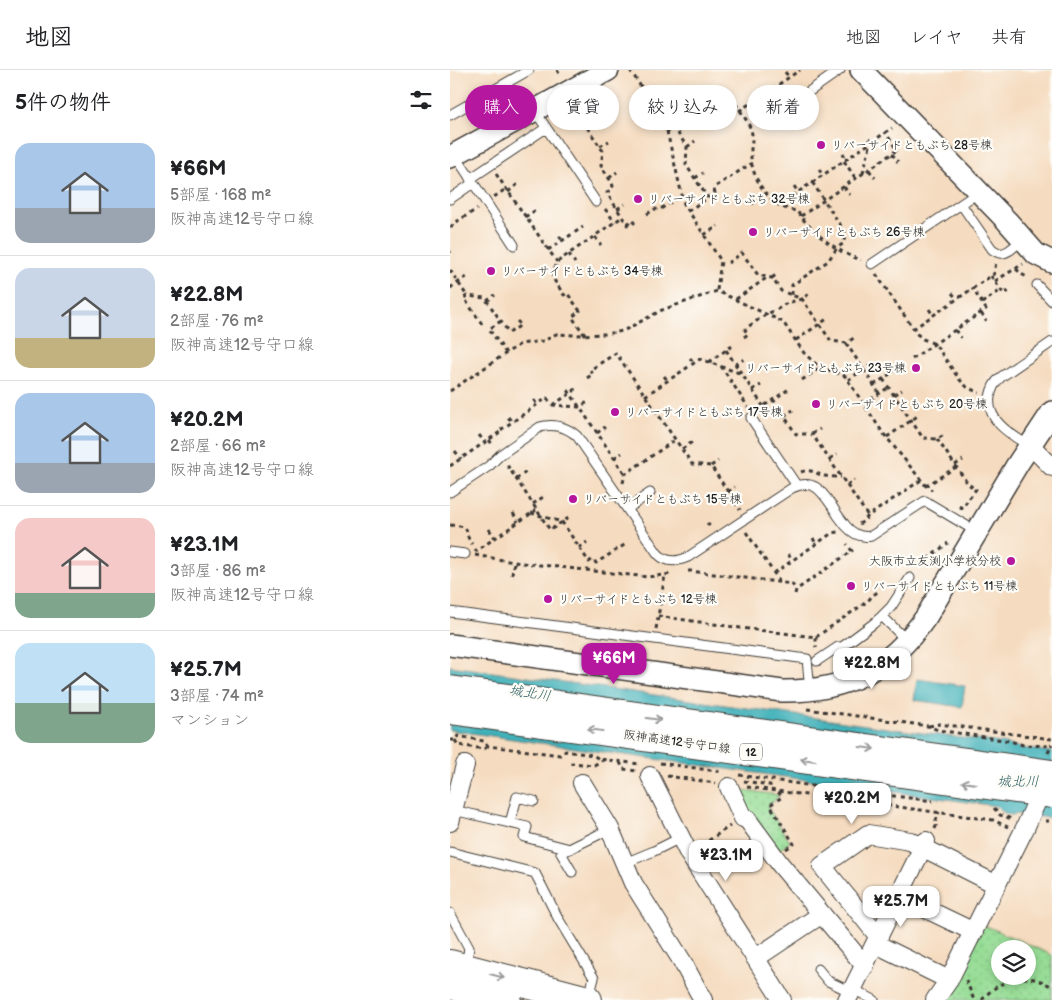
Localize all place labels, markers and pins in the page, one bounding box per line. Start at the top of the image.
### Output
place label: リバーサイドともぶち 28号棟 [831,138,992,153]
marker: リバーサイドともぶち 28号棟 [815,139,827,151]
place label: リバーサイドともぶち 32号棟 [648,192,809,207]
marker: リバーサイドともぶち 32号棟 [632,193,644,205]
place label: リバーサイドともぶち 26号棟 [763,225,924,240]
marker: リバーサイドともぶち 26号棟 [747,226,759,238]
place label: リバーサイドともぶち 34号棟 [501,264,663,279]
marker: リバーサイドともぶち 34号棟 [485,265,497,277]
place label: リバーサイドともぶち 23号棟 [745,361,906,376]
marker: リバーサイドともぶち 23号棟 [910,362,922,374]
place label: リバーサイドともぶち 20号棟 [826,397,987,412]
marker: リバーサイドともぶち 20号棟 [810,398,822,410]
place label: リバーサイドともぶち 17号棟 [625,405,783,420]
marker: リバーサイドともぶち 17号棟 [609,406,621,418]
place label: リバーサイドともぶち 15号棟 [583,492,742,507]
marker: リバーサイドともぶち 15号棟 [567,493,579,505]
place label: 大阪市立友渕小学校分校 [869,554,1001,569]
marker: 大阪市立友渕小学校分校 [1005,555,1017,567]
place label: リバーサイドともぶち 11号棟 [861,579,1017,594]
marker: リバーサイドともぶち 11号棟 [845,580,857,592]
place label: リバーサイドともぶち 12号棟 [558,592,717,607]
marker: リバーサイドともぶち 12号棟 [542,593,554,605]
pin: ¥66M [584,642,644,685]
pin: ¥22.8M [831,648,913,690]
pin: ¥20.2M [811,782,893,825]
pin: ¥23.1M [685,840,767,882]
pin: ¥25.7M [860,886,942,928]

